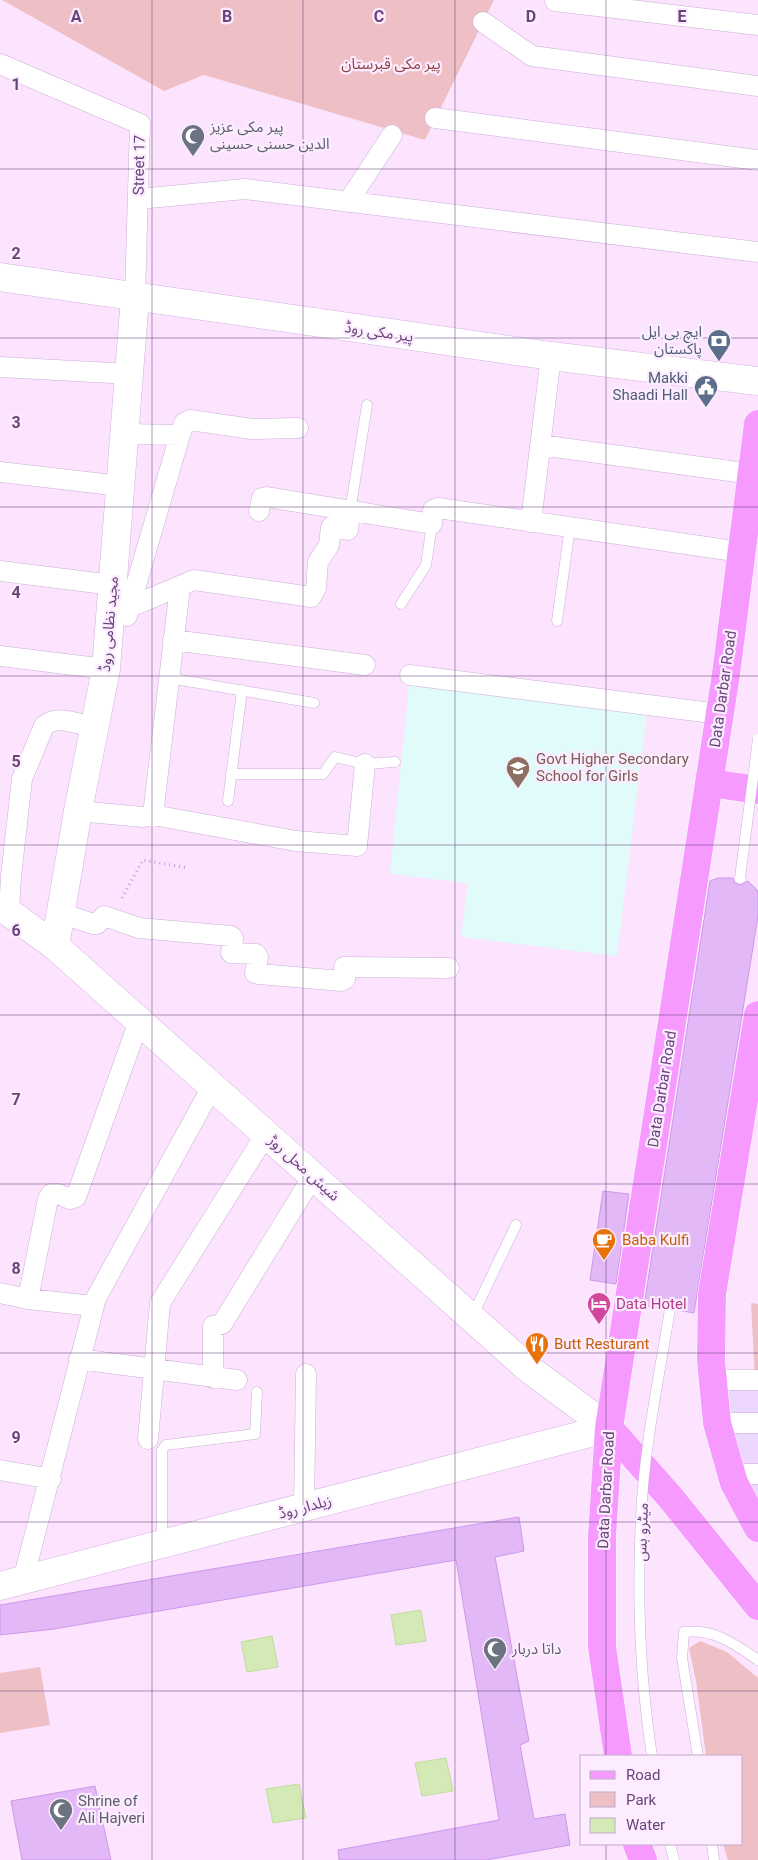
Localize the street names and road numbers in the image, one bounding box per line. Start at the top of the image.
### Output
street label: Street 17 [129,135,149,195]
street label: پیر مکی روڈ [343,318,415,347]
street label: مجید نظامی روڈ [96,576,122,672]
street label: Data Darbar Road [706,629,740,749]
street label: Data Darbar Road [644,1029,680,1149]
street label: شیش محل روڑ [264,1131,344,1205]
street label: Data Darbar Road [594,1431,618,1549]
street label: زیلدار روڈ [277,1491,333,1523]
street label: میٹرو بس [632,1502,652,1562]

